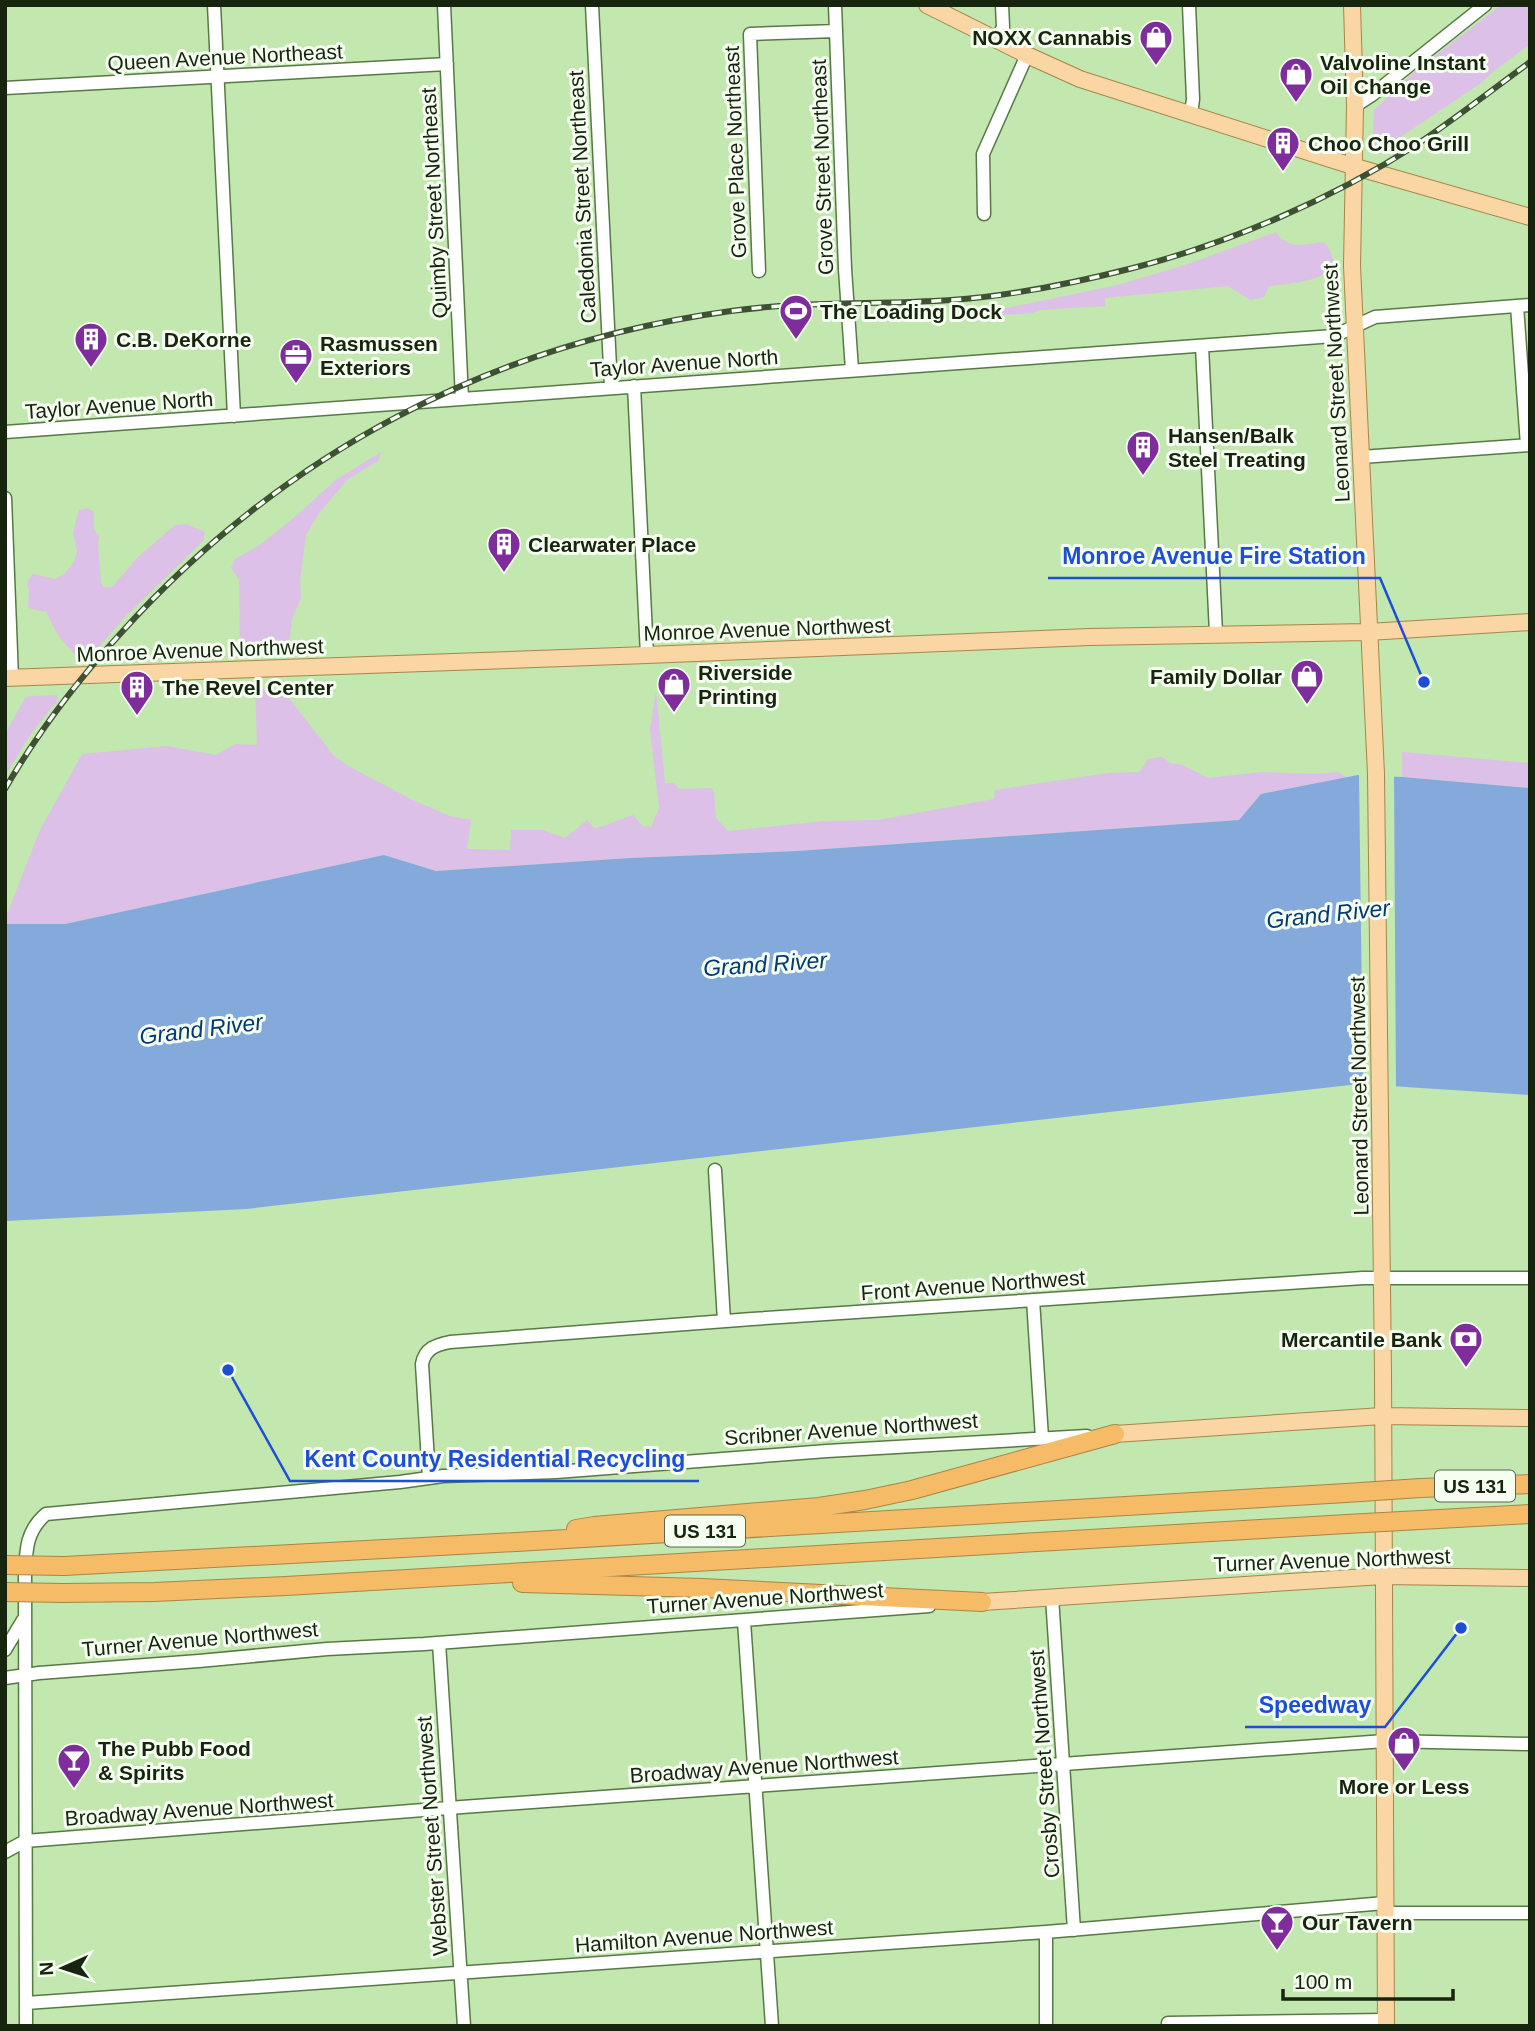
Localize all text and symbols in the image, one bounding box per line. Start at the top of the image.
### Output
shop icon: NOXX Cannabis [1137,18,1175,67]
place label: NOXX Cannabis [972,26,1132,49]
street label: Queen Avenue Northeast [107,39,343,75]
street label: Grove Place Northeast [720,45,750,259]
place label: Valvoline Instant Oil Change [1320,51,1486,98]
shop icon: Valvoline Instant Oil Change [1277,55,1315,104]
street label: Grove Street Northeast [807,59,837,275]
street label: Caledonia Street Northeast [564,70,600,324]
street label: Quimby Street Northeast [416,87,452,319]
building icon: Choo Choo Grill [1264,124,1302,173]
place label: Choo Choo Grill [1308,132,1469,155]
street label: Leonard Street Northwest [1318,263,1354,503]
sports icon: The Loading Dock [777,292,815,341]
place label: The Loading Dock [820,300,1002,323]
building icon: C.B. DeKorne [72,320,110,369]
place label: C.B. DeKorne [116,328,251,351]
place label: Rasmussen Exteriors [320,332,438,379]
office icon: Rasmussen Exteriors [277,336,315,385]
street label: Taylor Avenue North [589,345,779,381]
street label: Taylor Avenue North [24,387,214,423]
place label: Hansen/Balk Steel Treating [1168,424,1306,471]
building icon: Hansen/Balk Steel Treating [1124,428,1162,477]
building icon: Clearwater Place [485,525,523,574]
place label: Clearwater Place [528,533,696,556]
callout: Monroe Avenue Fire Station [1048,534,1380,578]
text: Monroe Avenue Fire Station [1062,543,1366,569]
street label: Monroe Avenue Northwest [643,613,891,645]
street label: Monroe Avenue Northwest [76,634,324,666]
shop icon: Family Dollar [1288,657,1326,706]
place label: Riverside Printing [698,661,793,708]
shop icon: Riverside Printing [655,665,693,714]
place label: Family Dollar [1150,665,1282,688]
building icon: The Revel Center [118,668,156,717]
place label: The Revel Center [162,676,334,699]
water label: Grand River [1265,894,1392,933]
water label: Grand River [702,947,829,981]
street label: Leonard Street Northwest [1345,976,1373,1216]
water label: Grand River [138,1008,265,1049]
street label: Front Avenue Northwest [860,1266,1086,1304]
bank icon: Mercantile Bank [1447,1320,1485,1369]
place label: Mercantile Bank [1281,1328,1442,1351]
street label: Scribner Avenue Northwest [723,1409,979,1449]
callout: Kent County Residential Recycling [290,1437,699,1481]
text: Kent County Residential Recycling [305,1446,685,1472]
road number: US 131 [1435,1470,1515,1502]
road number: US 131 [665,1516,745,1546]
street label: Turner Avenue Northwest [1213,1544,1451,1576]
street label: Turner Avenue Northwest [646,1578,884,1618]
street label: Turner Avenue Northwest [81,1617,319,1661]
street label: Crosby Street Northwest [1025,1649,1063,1879]
callout: Speedway [1245,1683,1385,1727]
text: Speedway [1259,1692,1371,1718]
street label: Webster Street Northwest [412,1715,452,1957]
shop icon: More or Less [1385,1724,1423,1773]
place label: The Pubb Food & Spirits [98,1737,251,1784]
bar icon: The Pubb Food & Spirits [55,1741,93,1790]
street label: Broadway Avenue Northwest [629,1745,899,1787]
place label: More or Less [1339,1775,1469,1798]
street label: Broadway Avenue Northwest [64,1788,334,1830]
bar icon: Our Tavern [1258,1903,1296,1952]
place label: Our Tavern [1302,1911,1412,1934]
street label: Hamilton Avenue Northwest [574,1915,834,1956]
north arrow [28,1933,98,2003]
scale bar [1283,1958,1453,2002]
text: N [36,1961,57,1976]
text: 100 m [1294,1970,1352,1993]

